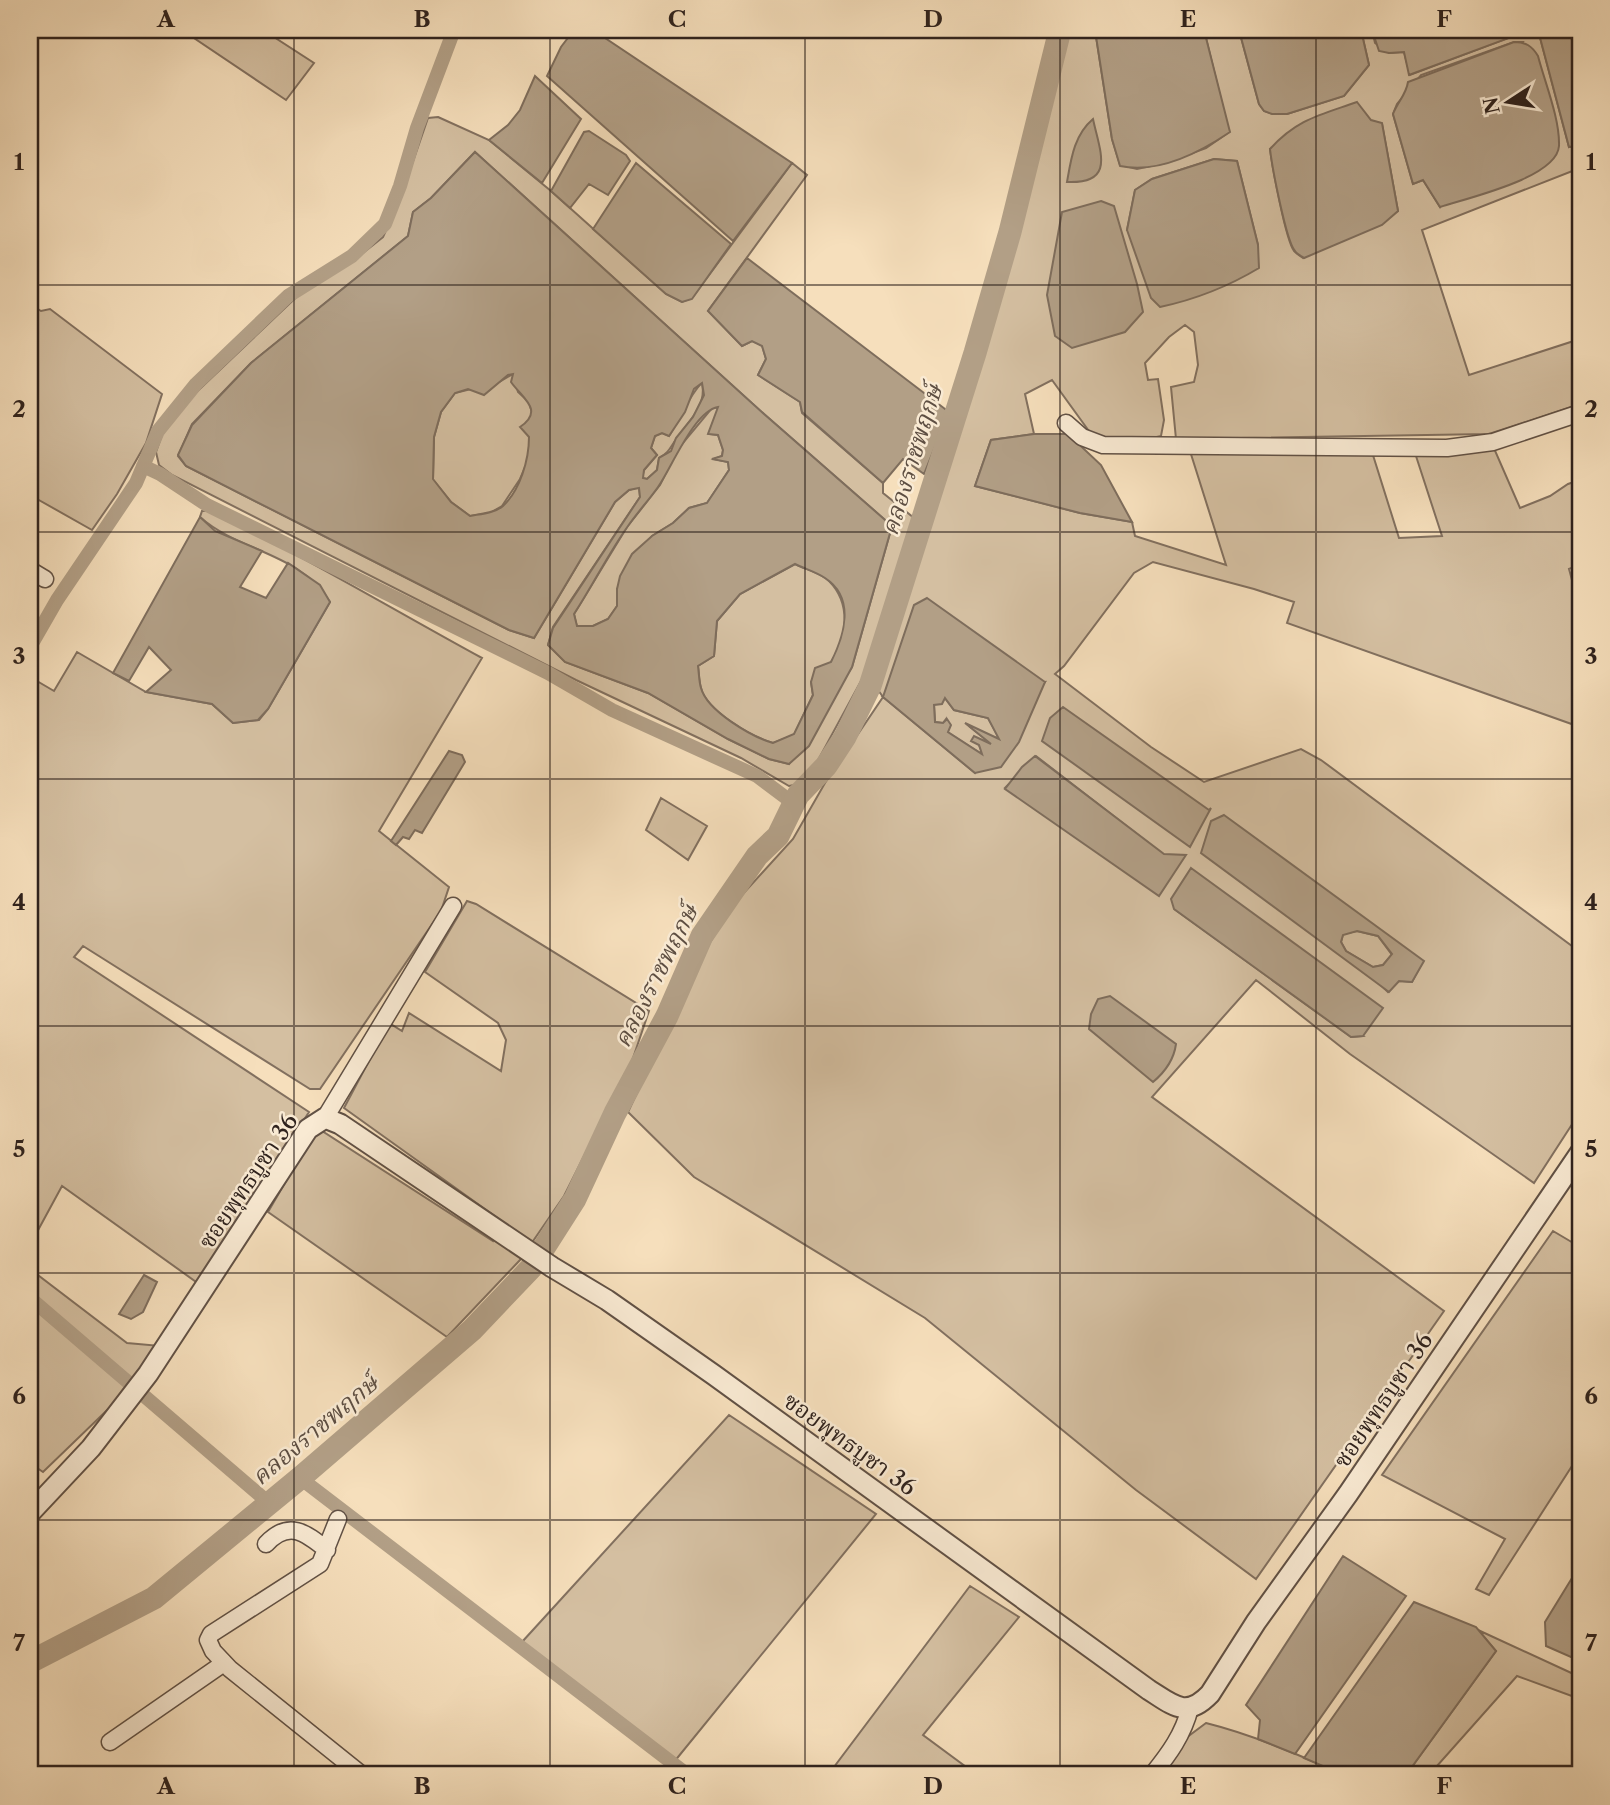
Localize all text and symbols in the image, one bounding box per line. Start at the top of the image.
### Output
text: A [156,5,176,33]
text: B [413,5,431,33]
text: C [668,5,686,33]
text: D [923,5,943,33]
text: E [1180,5,1196,33]
text: F [1436,5,1452,33]
north arrow [1474,66,1544,136]
text: N [1479,95,1505,116]
text: 1 [14,148,25,176]
text: 1 [1586,148,1597,176]
water label: คลองราชพฤกษ์ [875,377,949,539]
text: 2 [12,395,26,423]
text: 2 [1584,395,1598,423]
text: 3 [13,642,26,670]
text: 3 [1585,642,1598,670]
text: 4 [12,888,26,916]
text: 4 [1584,888,1598,916]
water label: คลองราชพฤกษ์ [607,896,706,1052]
street label: ซอยพุทธบูชา 36 [192,1108,304,1255]
text: 5 [13,1135,25,1163]
text: 5 [1585,1135,1597,1163]
street label: ซอยพุทธบูชา 36 [1327,1327,1439,1474]
water label: คลองราชพฤกษ์ [245,1366,387,1491]
text: 6 [12,1382,26,1410]
text: 6 [1584,1382,1598,1410]
street label: ซอยพุทธบูชา 36 [778,1387,922,1502]
text: 7 [13,1629,25,1657]
text: 7 [1585,1629,1597,1657]
text: A [156,1772,176,1800]
text: B [413,1772,431,1800]
text: C [668,1772,686,1800]
text: D [923,1772,943,1800]
text: E [1180,1772,1196,1800]
text: F [1436,1772,1452,1800]

